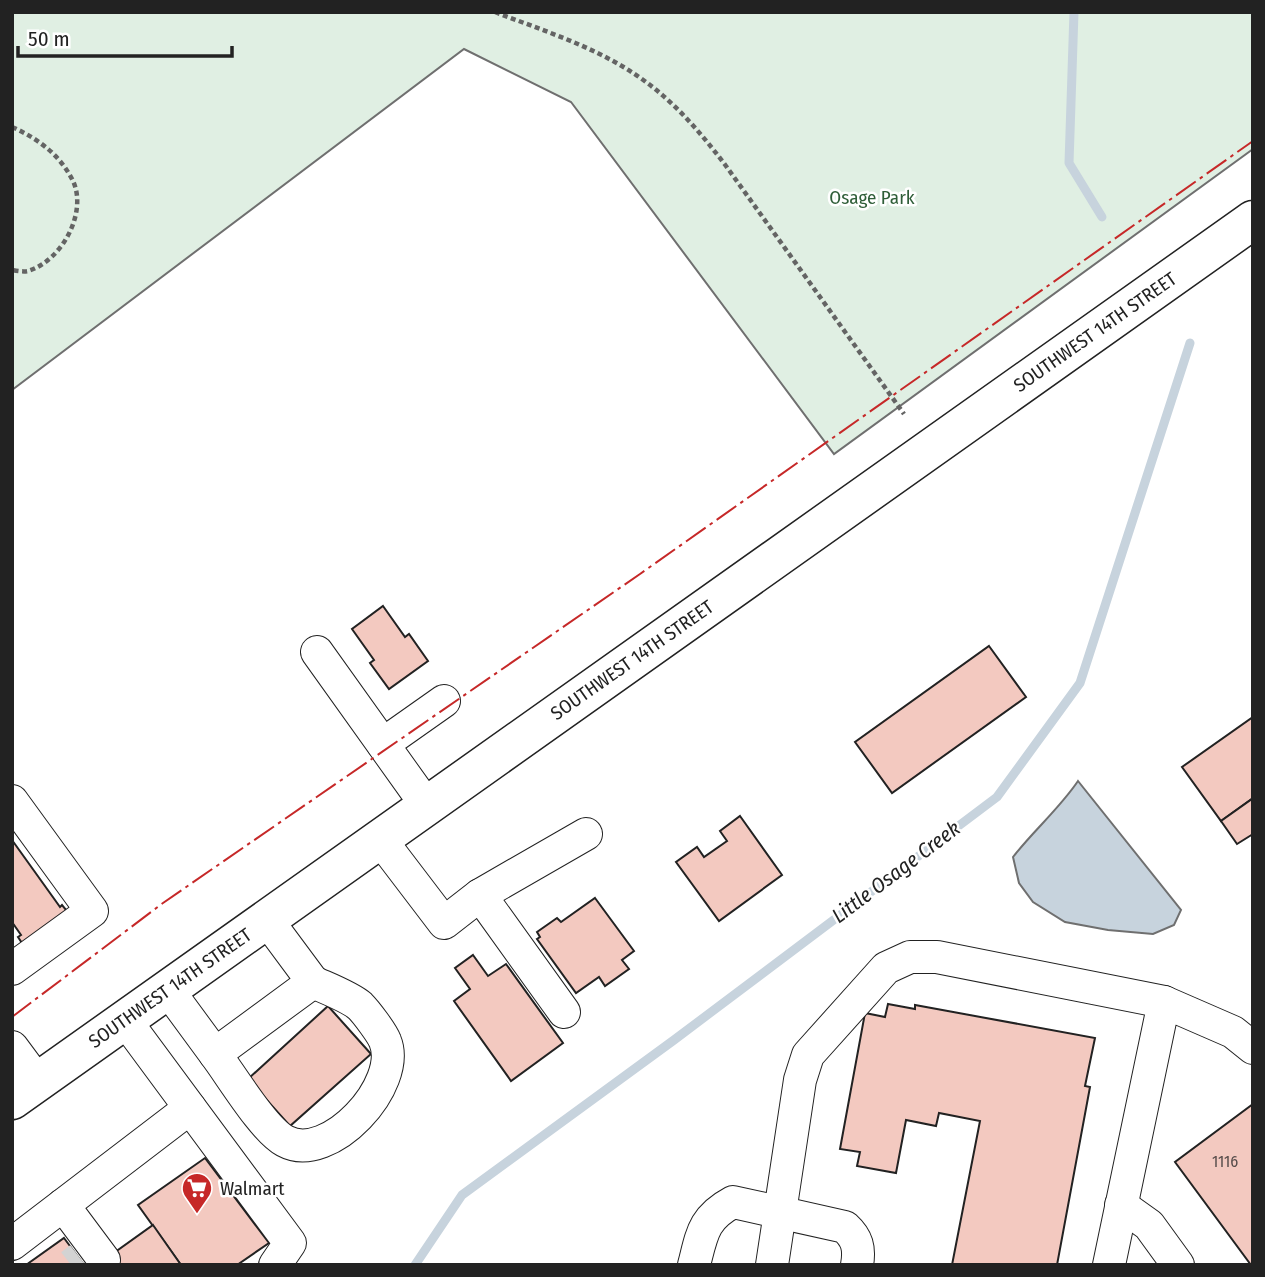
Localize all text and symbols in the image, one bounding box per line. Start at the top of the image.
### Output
scale bar [18,14,231,58]
text: 50 m [28,26,70,52]
park label: Osage Park [829,186,915,209]
street label: SOUTHWEST 14TH STREET [1009,267,1181,397]
street label: SOUTHWEST 14TH STREET [546,595,718,725]
water label: Little Osage Creek [827,815,965,929]
street label: SOUTHWEST 14TH STREET [84,923,256,1053]
house number: 1116 [1212,1152,1238,1171]
supermarket icon: Walmart [180,1171,214,1215]
place label: Walmart [220,1177,285,1200]

